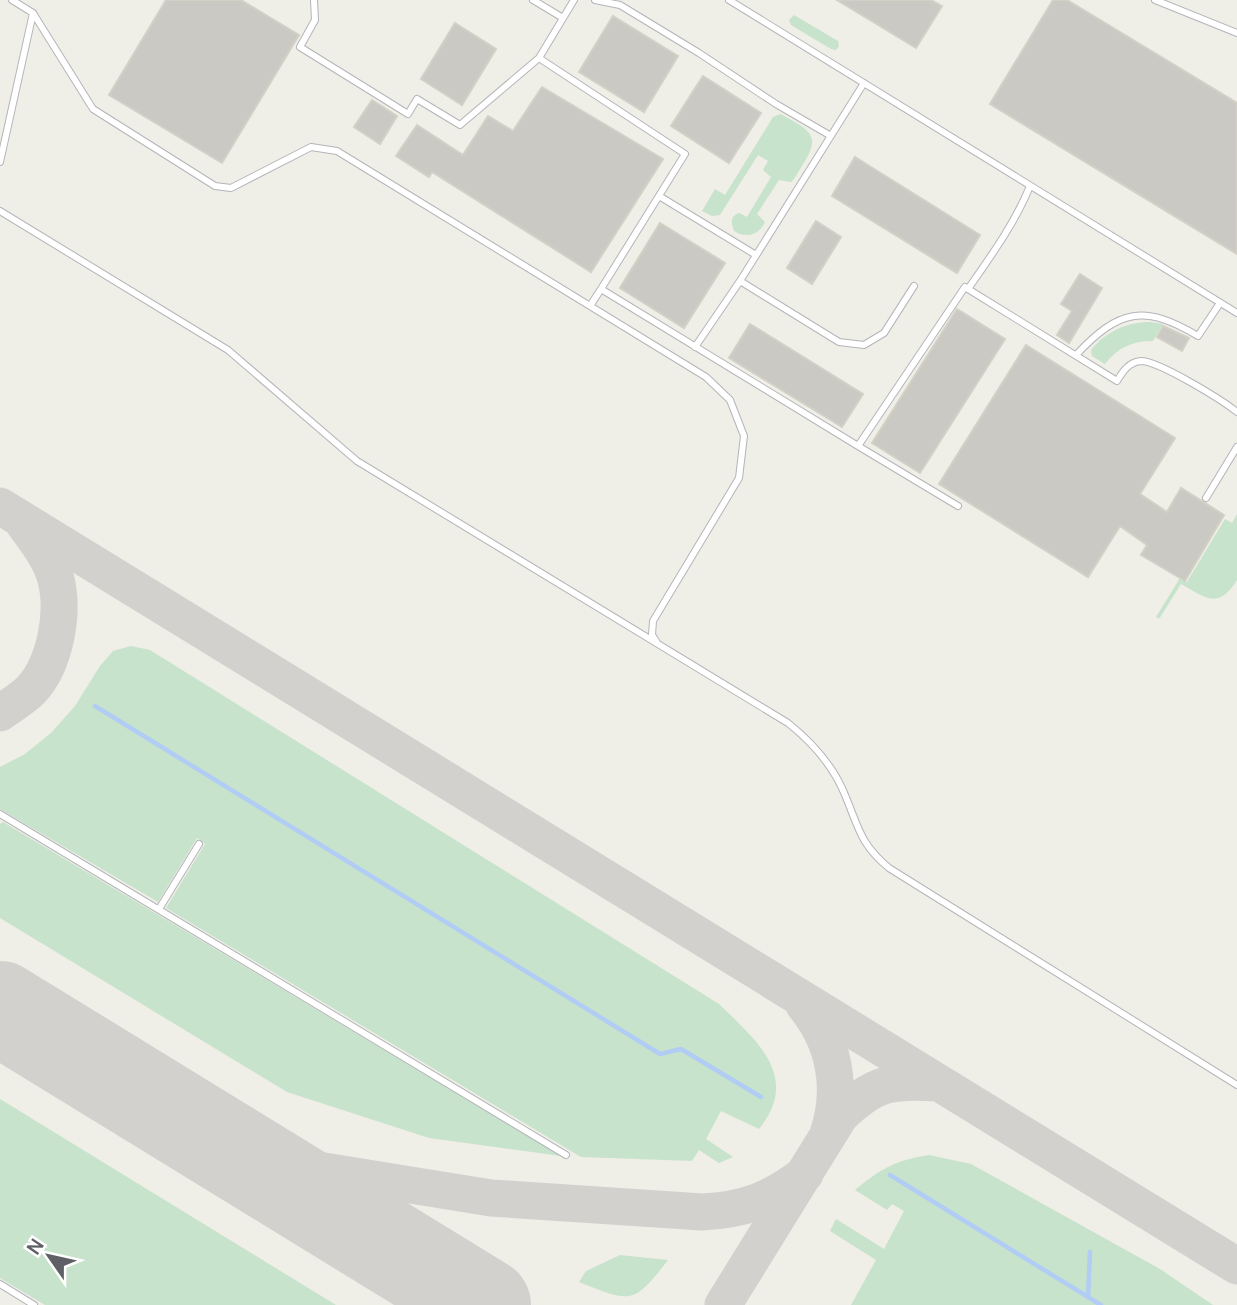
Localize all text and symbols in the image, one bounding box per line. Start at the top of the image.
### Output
north arrow [14,1221,84,1291]
text: N [20,1234,50,1259]

